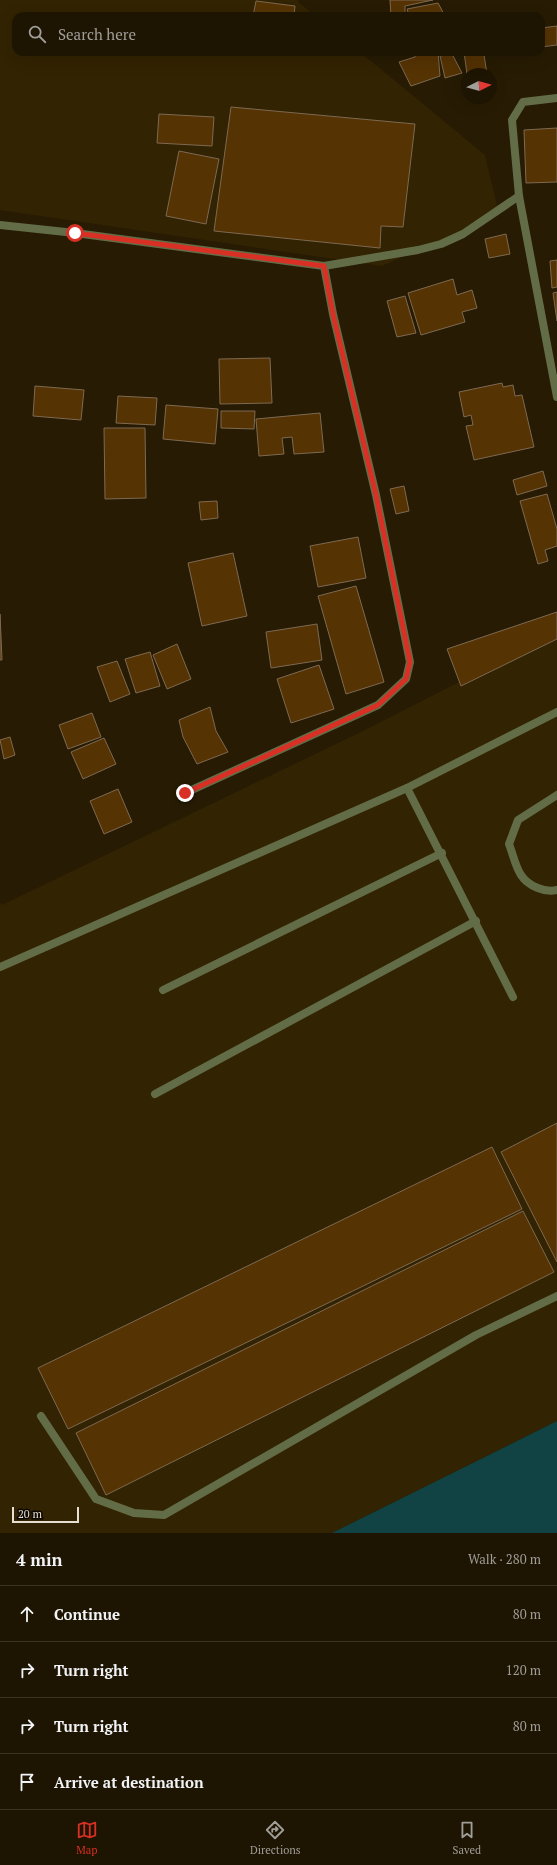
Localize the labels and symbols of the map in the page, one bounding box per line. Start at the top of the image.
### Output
north arrow [461,68,497,104]
route start [66,224,84,242]
route end [176,784,194,802]
scale bar [12,1505,79,1524]

